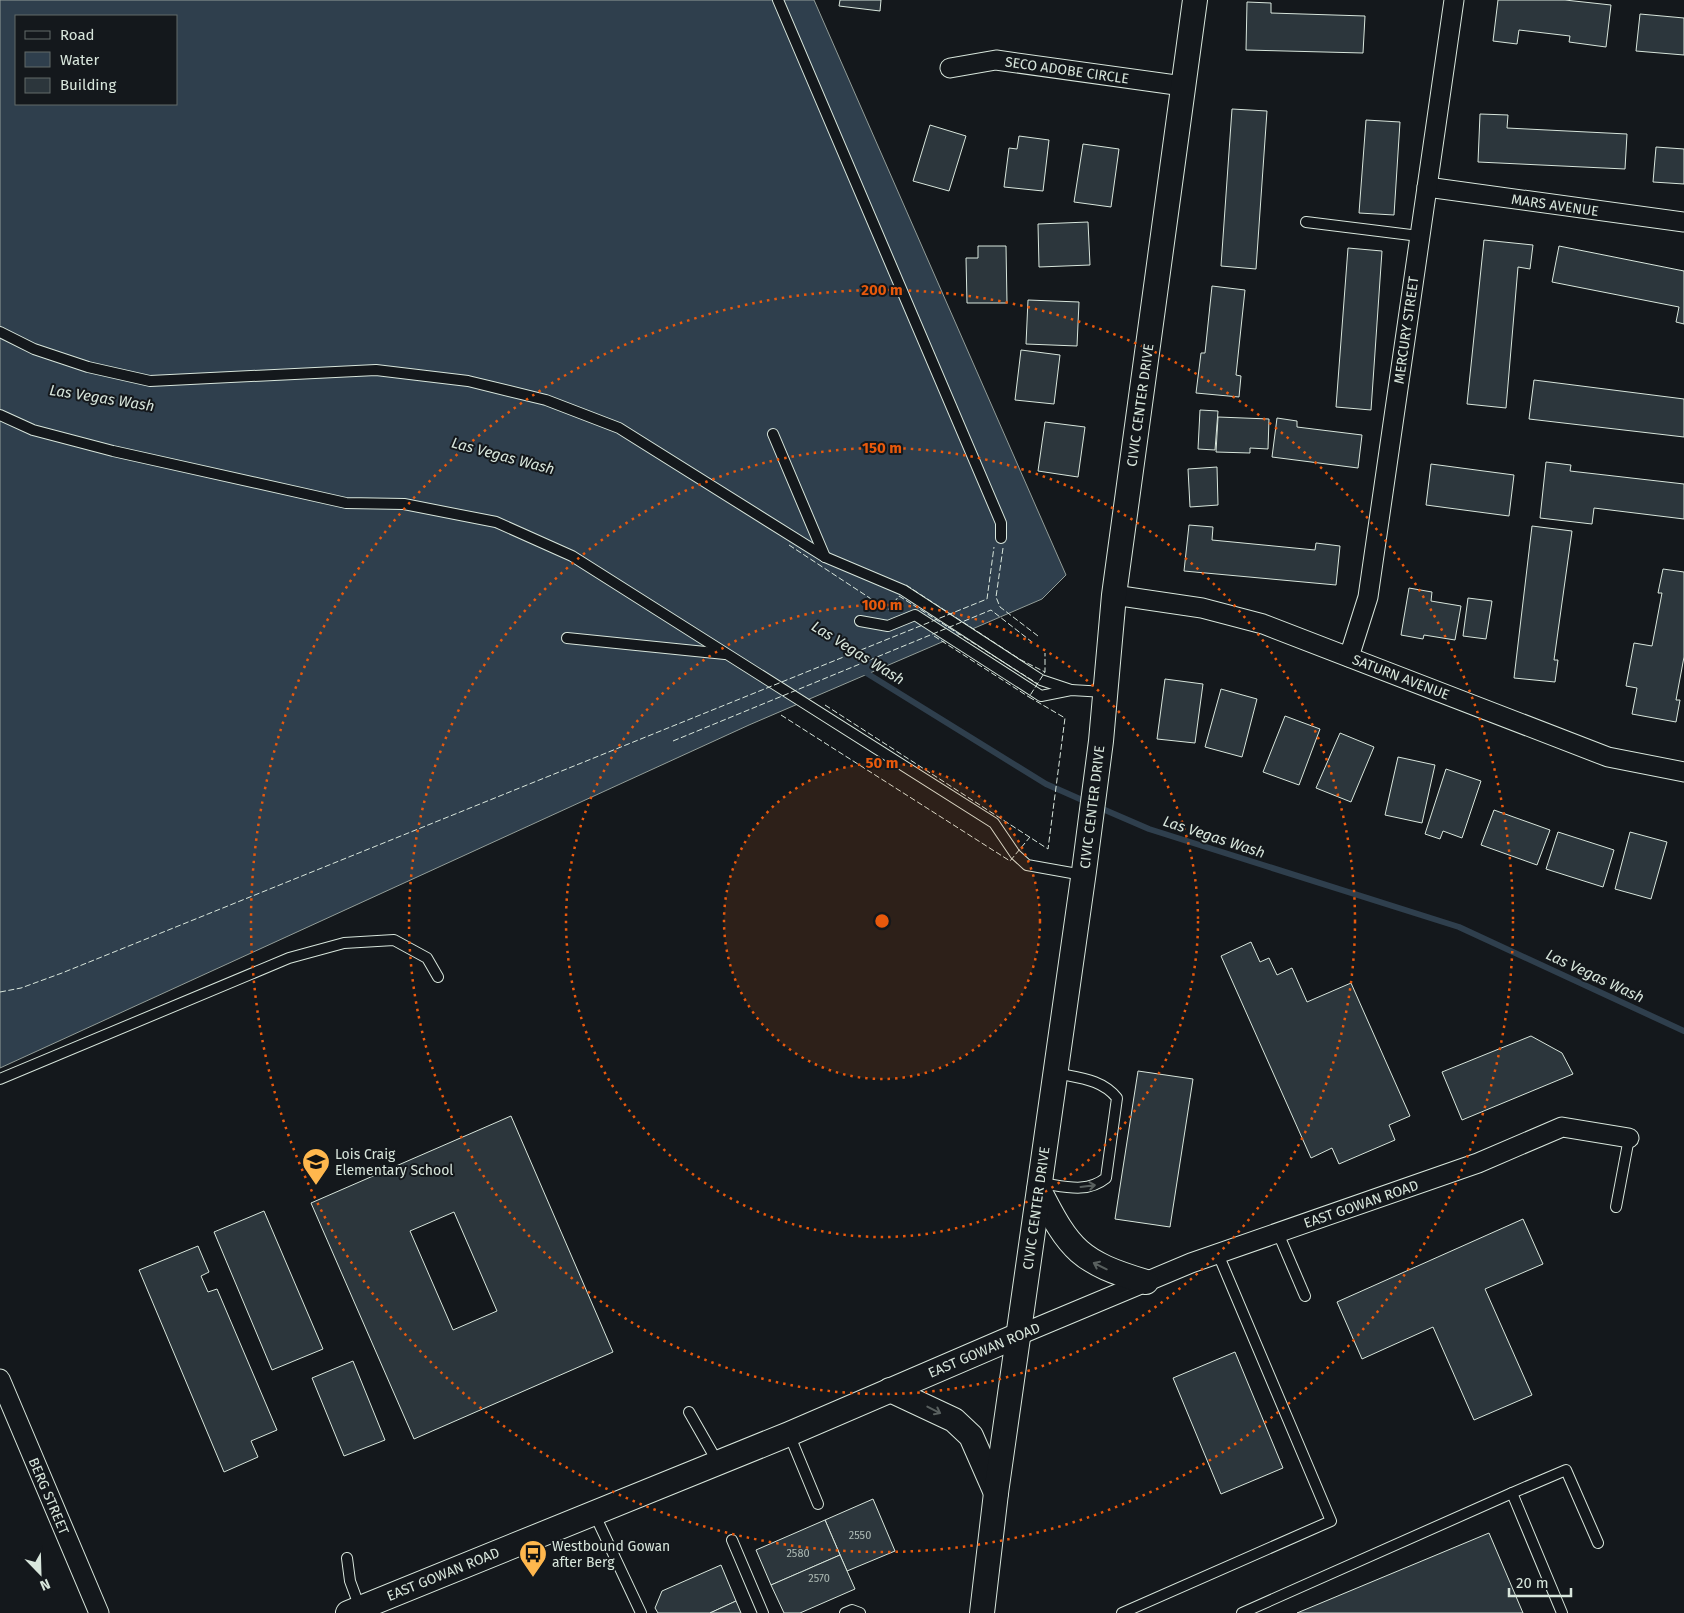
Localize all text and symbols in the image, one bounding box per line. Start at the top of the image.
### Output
legend [15,15,178,105]
text: Road [60,26,95,44]
text: Water [60,51,99,69]
street label: SECO ADOBE CIRCLE [1004,53,1130,88]
text: Building [60,76,116,94]
street label: MARS AVENUE [1510,191,1600,220]
street label: MERCURY STREET [1391,274,1423,385]
text: 200 m [861,281,903,299]
street label: CIVIC CENTER DRIVE [1123,342,1158,468]
water label: Las Vegas Wash [48,381,156,415]
water label: Las Vegas Wash [449,434,557,478]
text: 150 m [862,439,902,457]
text: 100 m [862,596,902,614]
water label: Las Vegas Wash [808,617,908,689]
street label: SATURN AVENUE [1350,651,1452,704]
street label: CIVIC CENTER DRIVE [1076,744,1108,870]
text: 50 m [865,754,899,772]
water label: Las Vegas Wash [1161,812,1267,862]
centre of rings [873,912,891,930]
water label: Las Vegas Wash [1543,945,1647,1007]
street label: CIVIC CENTER DRIVE [1019,1145,1054,1271]
place label: Lois Craig Elementary School [335,1146,453,1179]
school or university icon: Lois Craig Elementary School [301,1147,331,1186]
street label: EAST GOWAN ROAD [1302,1177,1421,1232]
one-way arrow [1080,1181,1096,1191]
one-way arrow [1093,1261,1108,1270]
street label: EAST GOWAN ROAD [926,1319,1043,1382]
one-way arrow [927,1405,942,1415]
street label: BERG STREET [25,1455,73,1538]
house number: 2550 [849,1529,871,1542]
place label: Westbound Gowan after Berg [552,1538,670,1571]
bus stop icon: Westbound Gowan after Berg [518,1539,548,1578]
street label: EAST GOWAN ROAD [384,1544,502,1605]
house number: 2580 [786,1547,810,1560]
north arrow [15,1548,65,1598]
scale bar [1509,1566,1572,1598]
house number: 2570 [808,1572,830,1585]
text: 20 m [1516,1574,1549,1592]
text: N [37,1575,52,1594]

